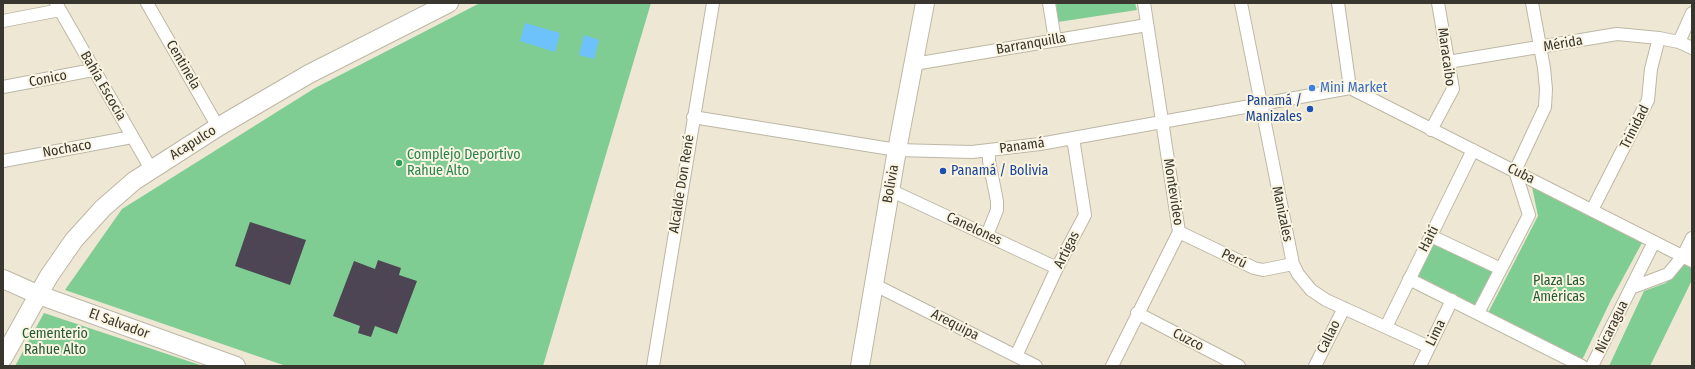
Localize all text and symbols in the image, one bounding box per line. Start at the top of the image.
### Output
street label: Maracaibo [1434,27,1458,87]
street label: Barranquilla [995,30,1067,58]
street label: Mérida [1542,32,1584,56]
street label: Centinela [162,37,204,93]
street label: Bahía Escocia [76,48,130,124]
street label: Conico [28,67,68,91]
place label: Mini Market [1320,80,1387,96]
marker: Mini Market [1307,83,1317,93]
place label: Panamá / Manizales [1246,93,1302,126]
street label: Trinidad [1617,102,1653,152]
marker: Panamá / Manizales [1305,104,1315,114]
street label: Acapulco [167,122,219,164]
street label: Alcalde Don René [666,133,698,235]
street label: Panamá [998,135,1046,157]
street label: Nochaco [41,136,93,162]
place label: Complejo Deportivo Rahue Alto [407,147,521,180]
street label: Montevideo [1159,157,1187,227]
marker: Complejo Deportivo Rahue Alto [394,158,404,168]
street label: Cuba [1505,160,1537,188]
street label: Bolivia [879,163,903,205]
place label: Panamá / Bolivia [951,163,1048,179]
marker: Panamá / Bolivia [938,166,948,176]
street label: Manizales [1268,185,1296,243]
street label: Canelones [944,209,1004,249]
street label: Haití [1415,223,1443,255]
street label: Artigas [1051,229,1083,271]
street label: Perú [1219,246,1249,272]
park label: Plaza Las Américas [1533,273,1585,306]
street label: Nicaragua [1592,298,1632,356]
street label: El Salvador [86,305,152,343]
street label: Arequipa [928,306,982,344]
street label: Callao [1314,317,1344,357]
street label: Lima [1422,317,1450,349]
street label: Cuzco [1170,325,1206,355]
park label: Cementerio Rahue Alto [22,326,88,358]

